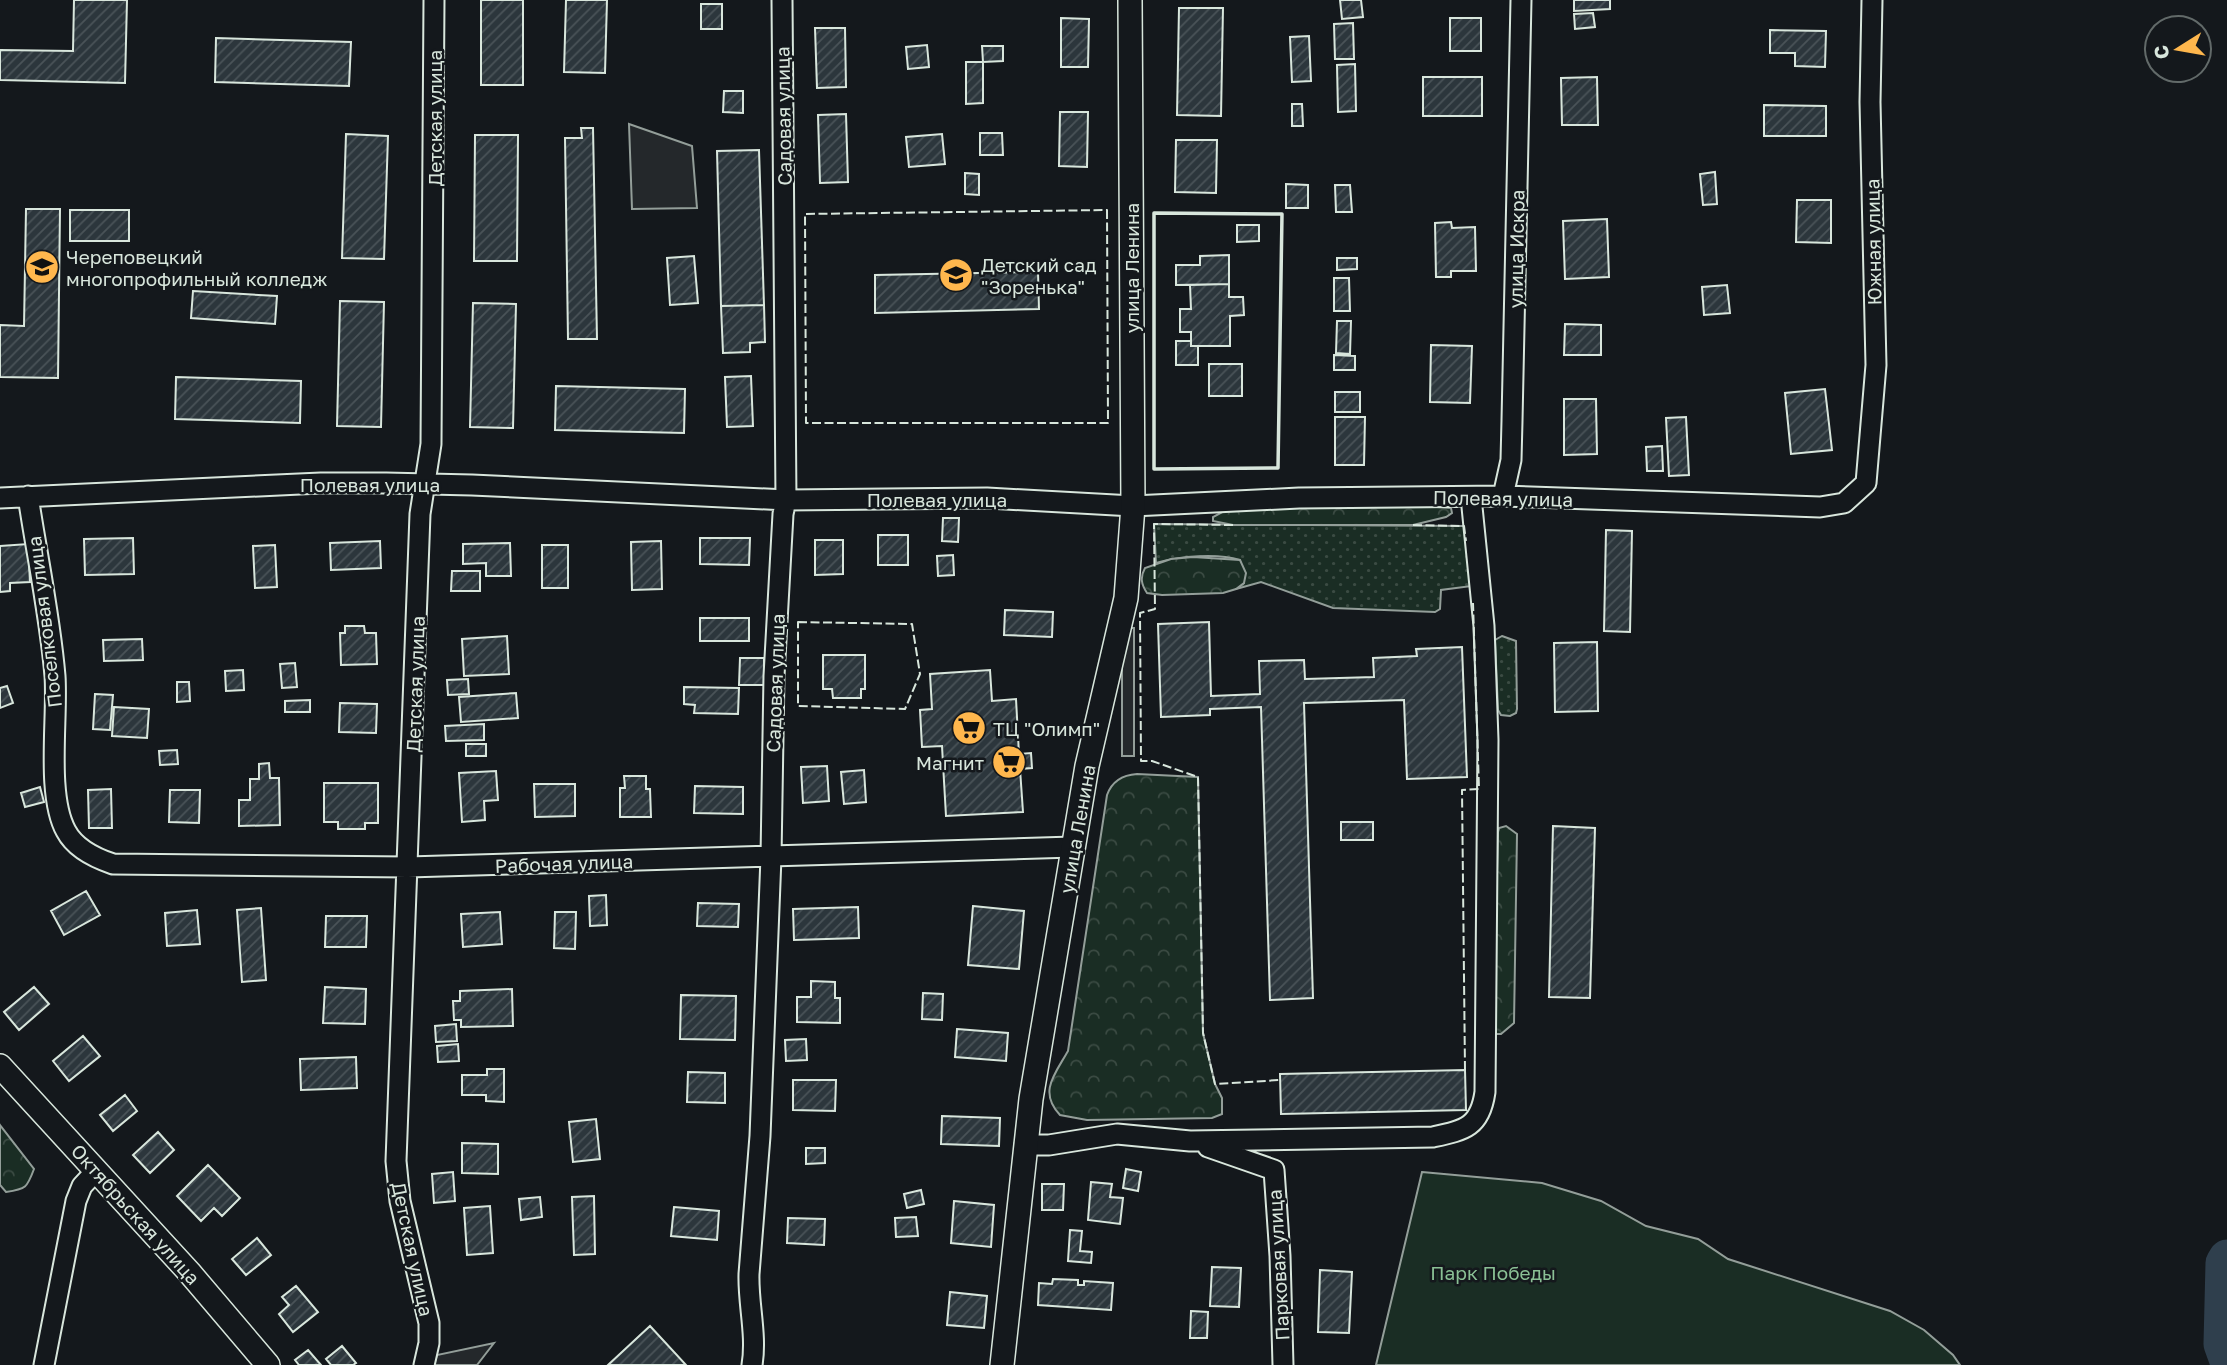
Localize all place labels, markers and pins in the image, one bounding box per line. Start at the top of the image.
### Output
place label: Череповецкий многопрофильный колледж [66,245,327,290]
school or university icon: Череповецкий многопрофильный колледж [23,248,61,286]
place label: Детский сад "Зоренька" [981,253,1097,298]
school or university icon: Детский сад "Зоренька" [937,256,975,294]
supermarket icon: ТЦ "Олимп" [950,709,988,747]
place label: ТЦ "Олимп" [993,717,1100,740]
supermarket icon: Магнит [990,743,1028,781]
place label: Магнит [916,751,984,774]

